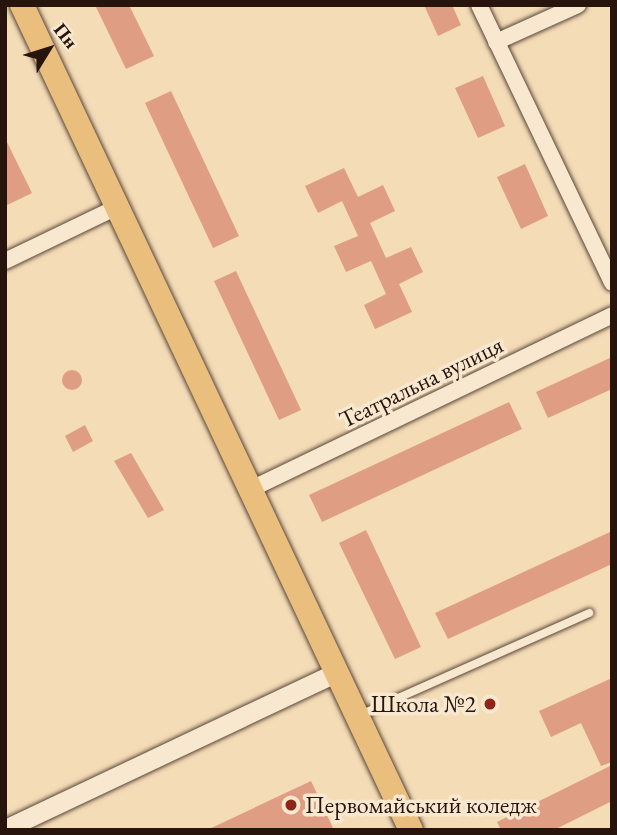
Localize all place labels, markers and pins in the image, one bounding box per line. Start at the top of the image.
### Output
place label: Школа №2 [371,690,476,718]
marker: Школа №2 [482,696,498,712]
place label: Первомайський коледж [305,791,537,819]
marker: Первомайський коледж [283,797,299,813]

